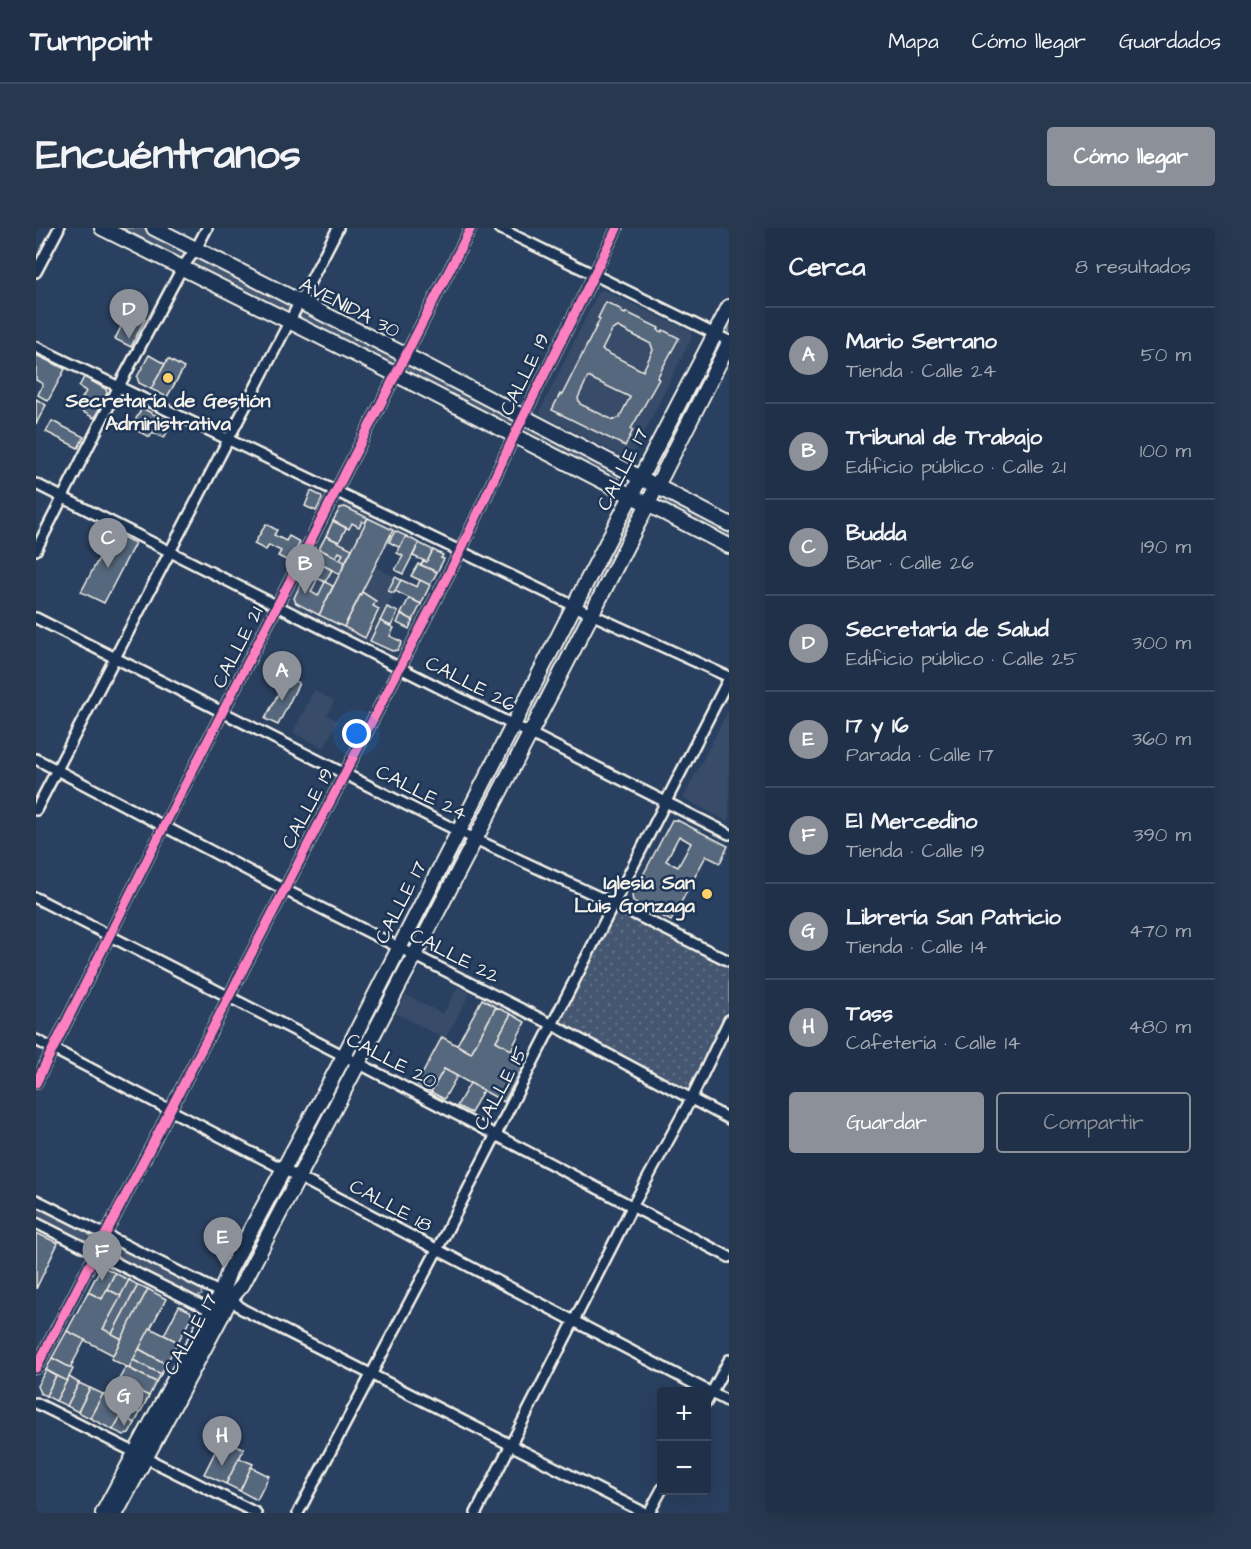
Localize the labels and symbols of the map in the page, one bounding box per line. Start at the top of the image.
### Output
street label: AVENIDA 30 [294,271,405,345]
pin: D [110,290,148,339]
street label: CALLE 19 [493,329,557,420]
marker: Secretaría de Gestión Administrativa [161,371,175,385]
place label: Secretaría de Gestión Administrativa [65,387,270,438]
street label: CALLE 17 [590,423,656,516]
pin: C [88,518,128,568]
pin: B [286,544,324,594]
street label: CALLE 21 [205,601,271,693]
street label: CALLE 26 [420,649,521,719]
pin: A [262,652,302,701]
your location [342,719,371,748]
street label: CALLE 24 [371,758,473,828]
street label: CALLE 19 [275,763,341,854]
street label: CALLE 17 [368,856,434,949]
place label: Iglesia San Luis Gonzaga [574,869,696,921]
marker: Iglesia San Luis Gonzaga [700,887,714,901]
street label: CALLE 22 [405,921,505,991]
street label: CALLE 20 [341,1026,442,1096]
street label: CALLE 15 [467,1042,535,1135]
street label: CALLE 18 [344,1172,437,1239]
pin: E [204,1218,243,1267]
pin: F [82,1232,122,1281]
street label: CALLE 17 [157,1289,225,1380]
pin: G [104,1376,143,1426]
pin: H [202,1416,242,1466]

